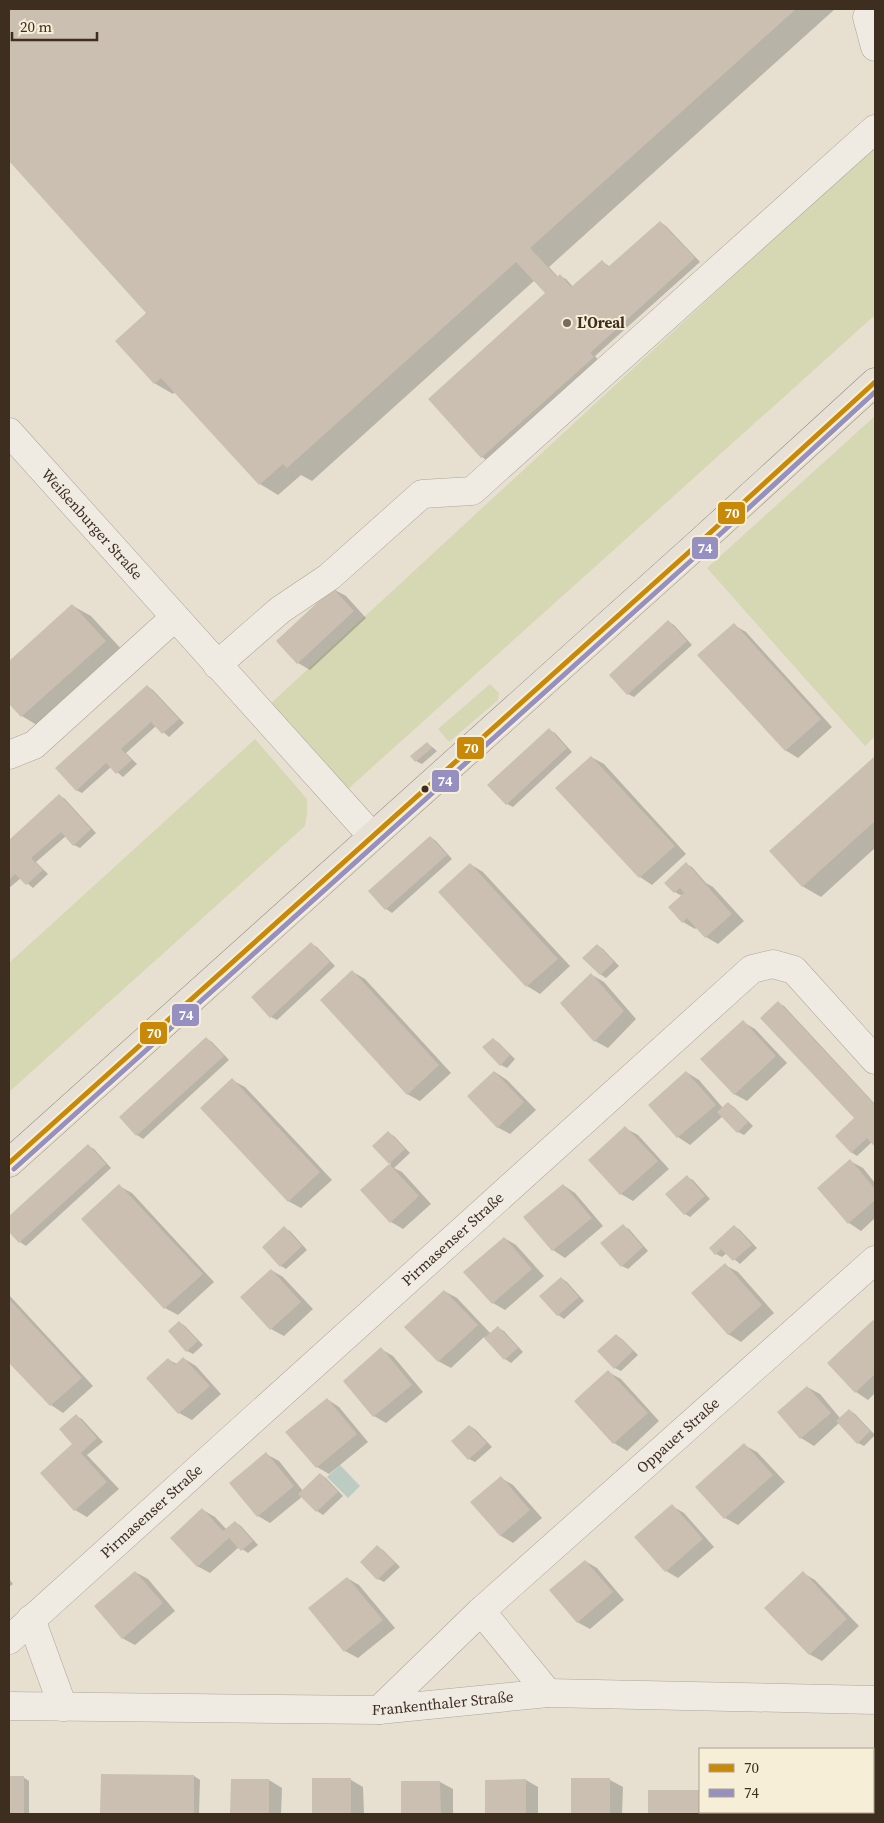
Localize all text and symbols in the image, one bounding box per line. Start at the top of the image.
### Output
scale bar [12,10,98,42]
text: 20 m [20,16,52,37]
place label: L'Oreal [577,312,625,333]
marker: L'Oreal [561,317,573,329]
street label: Weißenburger Straße [37,464,148,584]
line badge: 70 [717,501,746,525]
text: 70 [724,503,740,523]
line badge: 74 [691,536,719,560]
text: 74 [697,538,713,558]
line badge: 70 [456,736,485,760]
text: 70 [463,738,479,758]
line badge: 74 [431,769,460,793]
text: 74 [437,771,453,791]
unlabelled marker [420,784,430,794]
line badge: 74 [171,1003,200,1027]
text: 74 [178,1005,194,1025]
line badge: 70 [139,1021,168,1045]
text: 70 [146,1023,162,1043]
street label: Pirmasenser Straße [397,1187,508,1291]
street label: Oppauer Straße [632,1392,724,1478]
street label: Pirmasenser Straße [95,1459,207,1563]
street label: Frankenthaler Straße [372,1686,515,1720]
legend [699,1748,874,1813]
text: 70 [744,1757,759,1778]
text: 74 [744,1782,760,1803]

